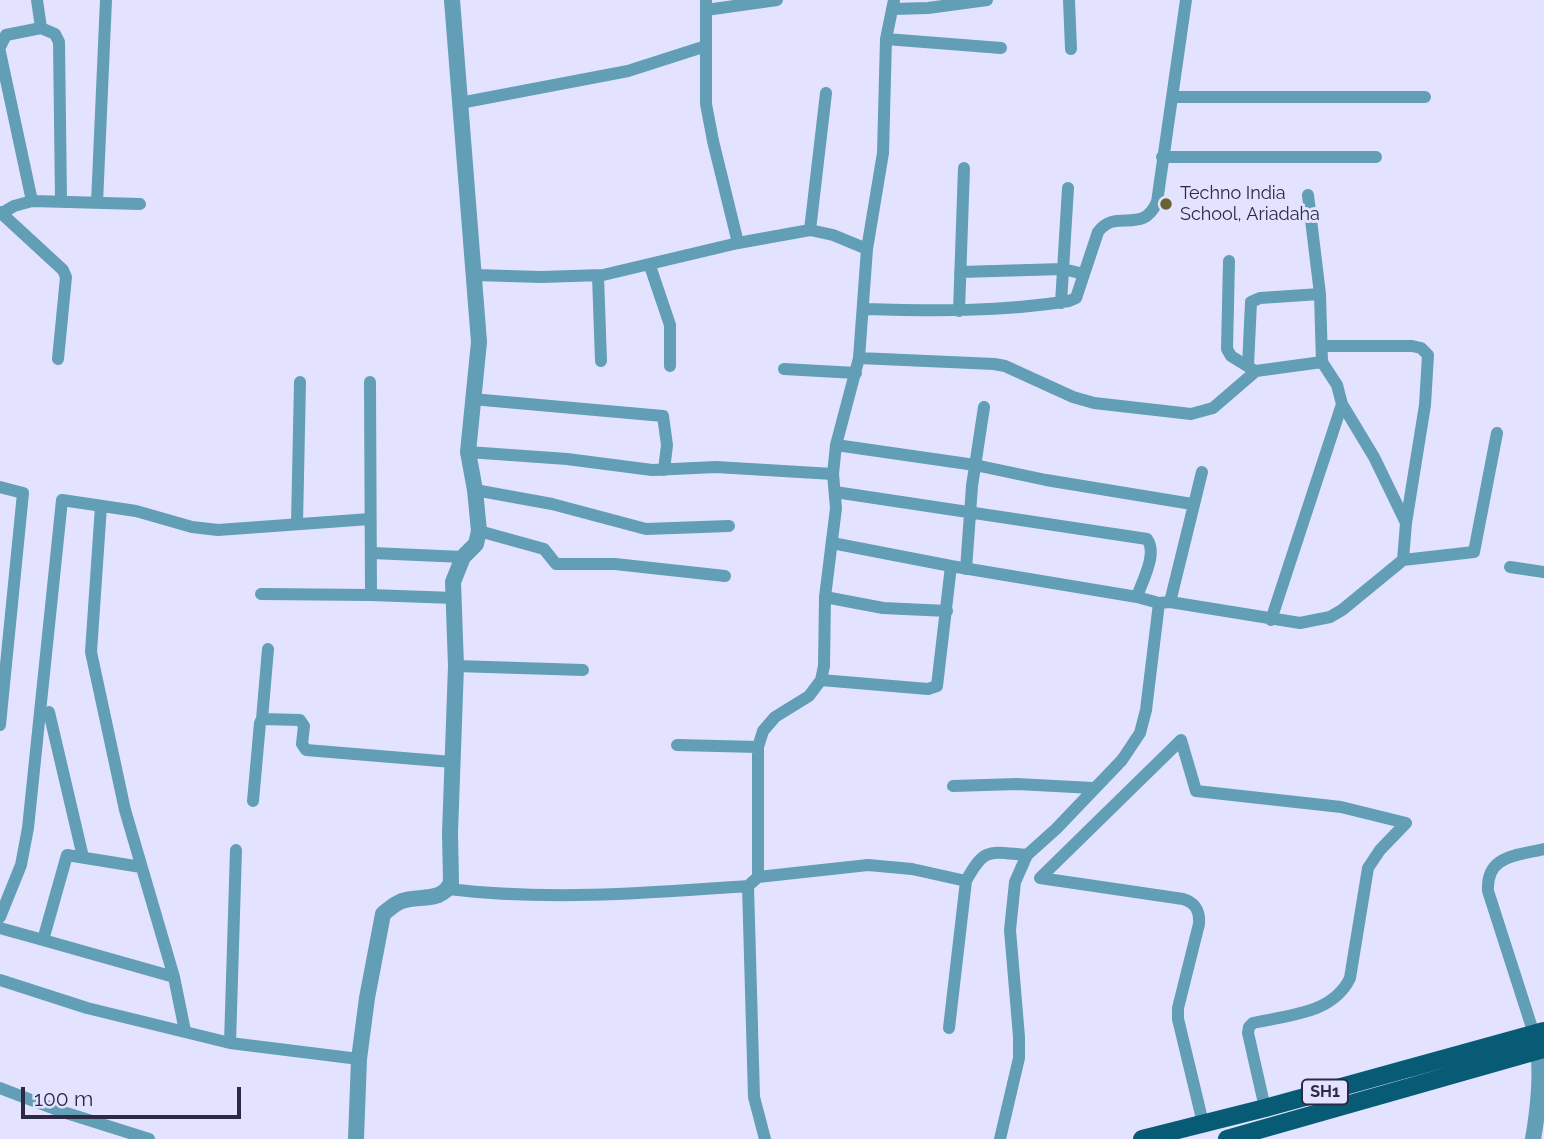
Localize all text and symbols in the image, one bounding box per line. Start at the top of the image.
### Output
place label: Techno India School, Ariadaha [1180,183,1320,226]
marker: Techno India School, Ariadaha [1158,196,1174,212]
scale bar [24,1072,245,1116]
road number: SH1 [1302,1080,1348,1104]
text: 100 m [34,1086,93,1111]

